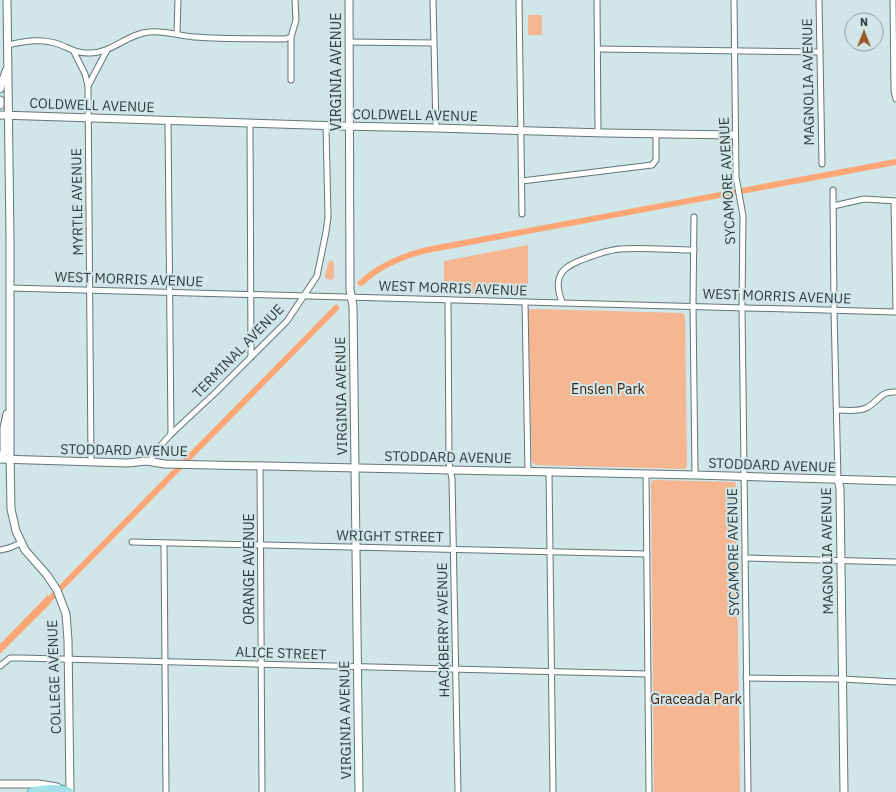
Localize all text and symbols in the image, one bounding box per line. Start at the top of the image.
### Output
north arrow [844,12,884,52]
street label: VIRGINIA AVENUE [327,13,345,131]
text: N [860,15,868,29]
street label: MAGNOLIA AVENUE [798,18,818,146]
street label: COLDWELL AVENUE [29,94,155,116]
street label: COLDWELL AVENUE [352,105,478,125]
street label: SYCAMORE AVENUE [715,117,739,245]
street label: MYRTLE AVENUE [67,148,87,256]
street label: WEST MORRIS AVENUE [54,267,204,291]
street label: WEST MORRIS AVENUE [378,276,528,300]
street label: WEST MORRIS AVENUE [702,284,852,308]
street label: TERMINAL AVENUE [188,300,288,402]
street label: VIRGINIA AVENUE [331,337,351,455]
park label: Enslen Park [571,380,646,398]
street label: STODDARD AVENUE [60,440,188,460]
street label: STODDARD AVENUE [384,447,512,467]
street label: STODDARD AVENUE [708,454,836,476]
street label: MAGNOLIA AVENUE [817,487,837,615]
street label: SYCAMORE AVENUE [723,488,743,616]
street label: ORANGE AVENUE [240,513,258,625]
street label: WRIGHT STREET [336,526,444,546]
street label: HACKBERRY AVENUE [433,562,453,698]
street label: COLLEGE AVENUE [43,619,65,735]
street label: ALICE STREET [235,642,327,664]
street label: VIRGINIA AVENUE [335,661,355,779]
park label: Graceada Park [650,690,742,708]

